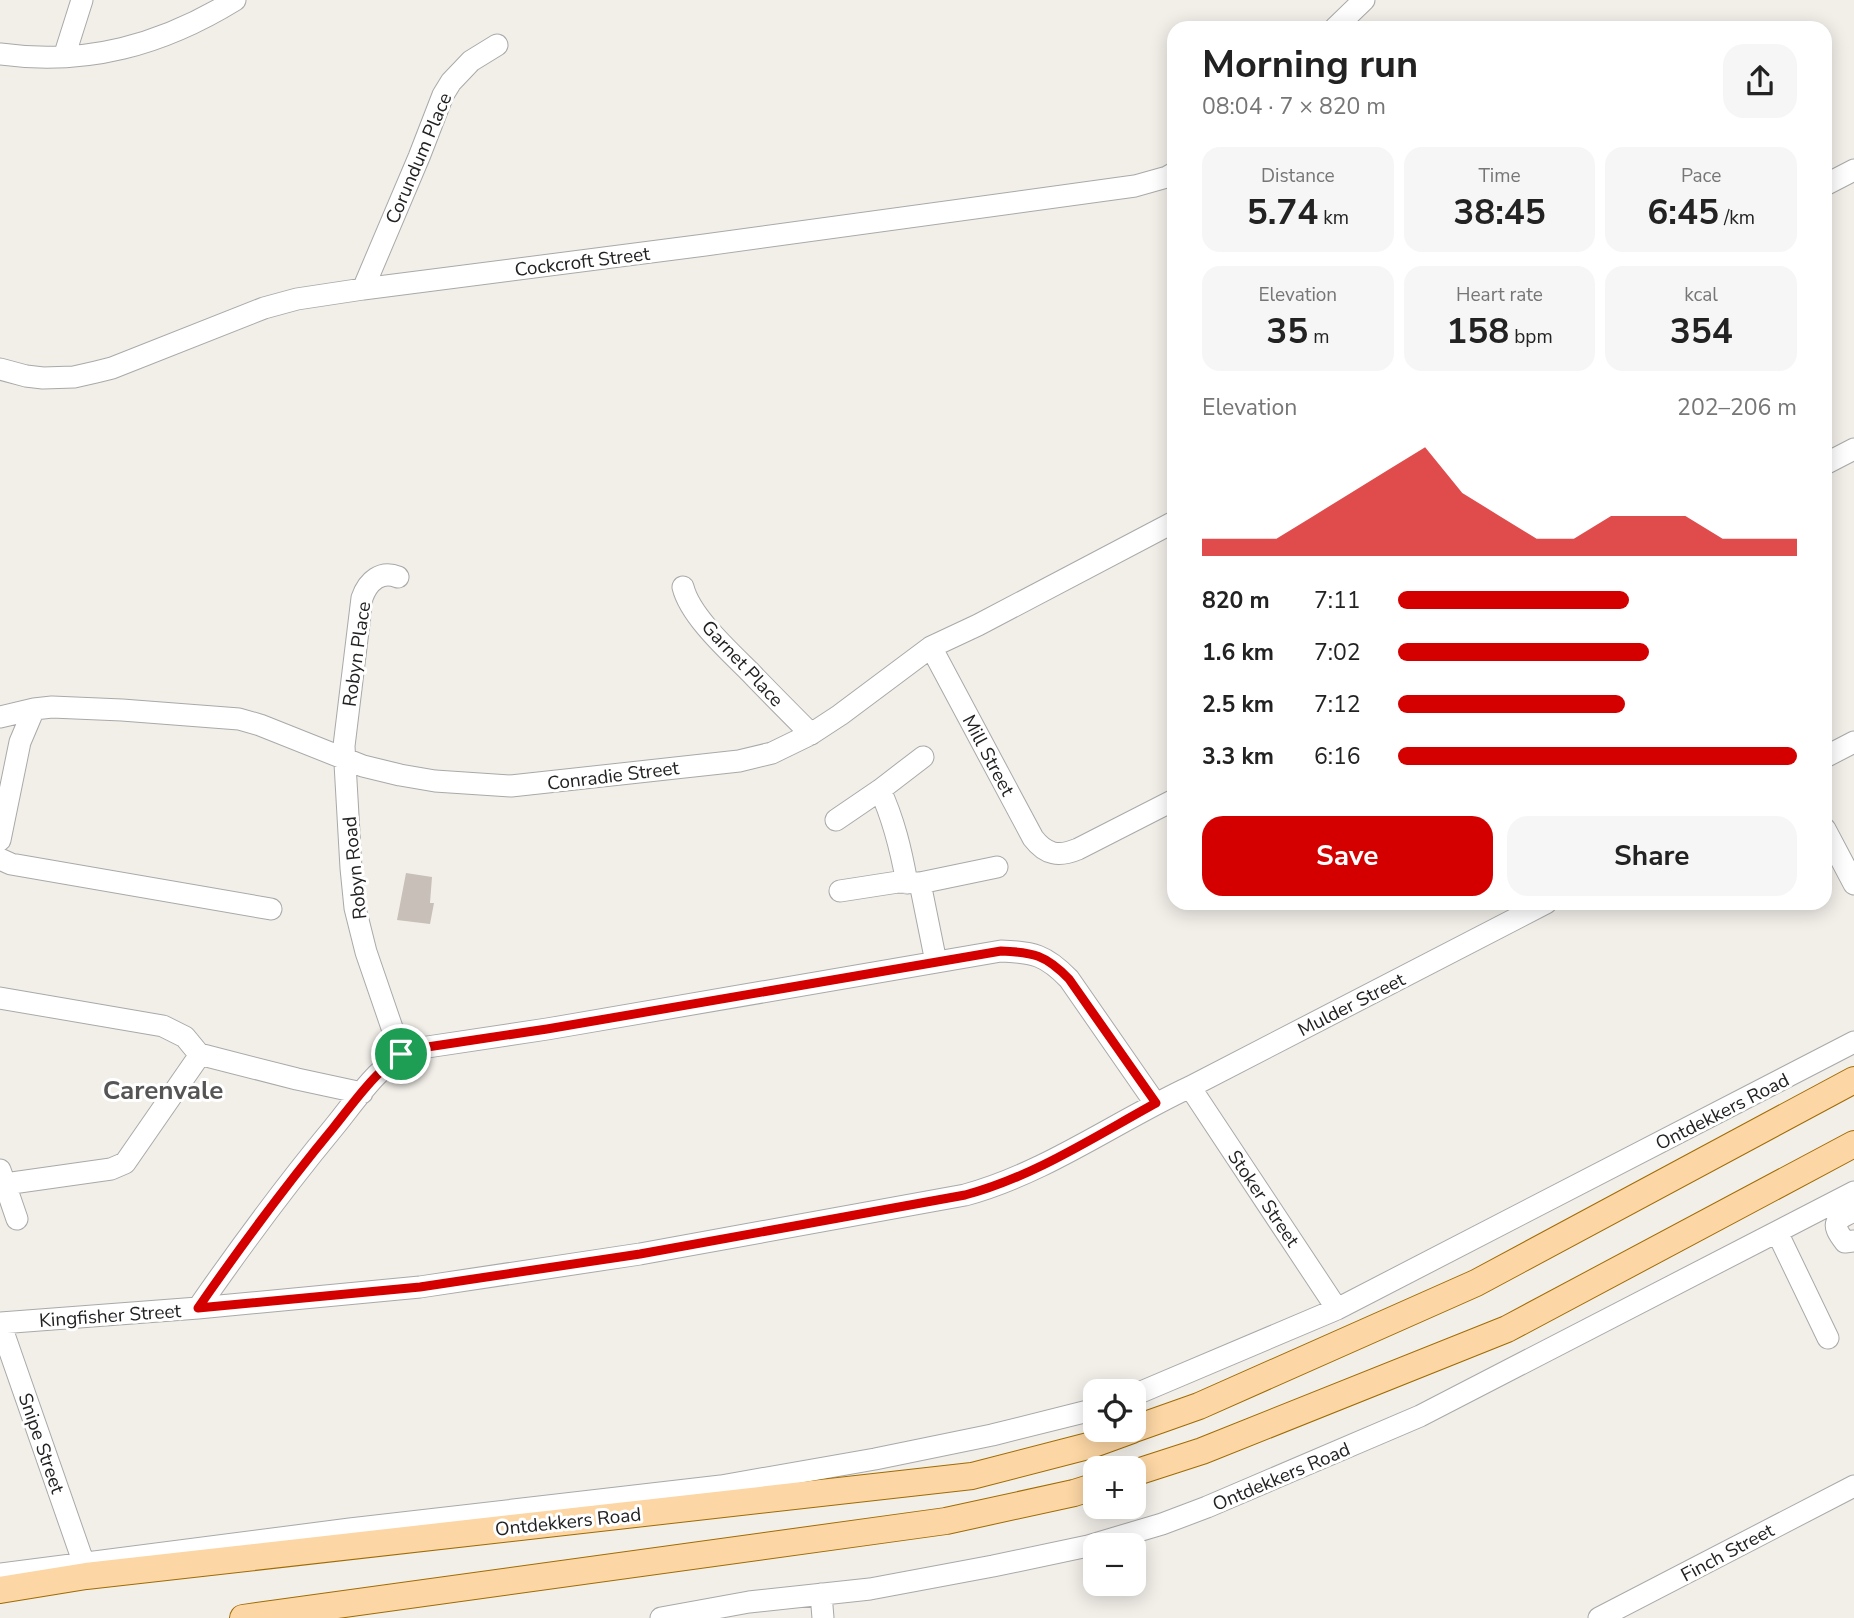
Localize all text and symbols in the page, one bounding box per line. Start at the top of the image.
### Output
text: Morning run [1202,39,1418,90]
button: share [1723,44,1797,118]
street label: Corundum Place [380,89,458,228]
text: 08:04 · 7 × 820 m [1202,91,1386,122]
text: Distance [1261,163,1335,189]
text: Time [1478,163,1521,189]
text: Pace [1681,163,1721,189]
text: 5.74 [1247,189,1318,236]
text: 38:45 [1453,189,1546,236]
text: 6:45 [1647,189,1719,236]
text: km [1318,205,1349,231]
text: /km [1719,205,1755,231]
street label: Cockcroft Street [513,241,652,283]
text: Elevation [1258,282,1337,308]
text: Heart rate [1456,282,1543,308]
text: kcal [1684,282,1718,308]
text: 35 [1266,308,1308,355]
text: 158 [1446,308,1509,355]
text: 354 [1670,308,1733,355]
text: m [1308,324,1329,350]
text: bpm [1509,324,1553,350]
text: Elevation [1202,392,1297,423]
text: 202–206 m [1677,392,1797,423]
text: 820 m [1202,585,1270,616]
text: 7:11 [1314,585,1361,616]
street label: Robyn Place [337,600,377,708]
street label: Garnet Place [695,615,789,713]
text: 1.6 km [1202,637,1274,668]
text: 7:02 [1314,637,1361,668]
text: 2.5 km [1202,689,1274,720]
text: 7:12 [1314,689,1361,720]
street label: Mill Street [956,710,1021,801]
text: 3.3 km [1202,741,1274,772]
text: 6:16 [1314,741,1361,772]
street label: Conradie Street [546,755,681,797]
street label: Robyn Road [337,815,373,921]
button: Save [1202,816,1493,896]
button: Share [1507,816,1797,896]
street label: Mulder Street [1293,967,1410,1043]
pin [371,1024,431,1084]
icon: arrive [382,1035,420,1073]
street label: Ontdekkers Road [1651,1067,1794,1157]
district label: Carenvale [103,1073,223,1108]
street label: Stoker Street [1221,1145,1305,1252]
street label: Kingfisher Street [38,1298,182,1334]
map controls [1083,1379,1146,1596]
button: locate [1083,1379,1146,1442]
street label: Snipe Street [12,1390,71,1497]
street label: Ontdekkers Road [1209,1436,1354,1518]
button: + [1083,1456,1146,1519]
street label: Ontdekkers Road [494,1501,643,1543]
street label: Finch Street [1676,1517,1779,1588]
button: − [1083,1533,1146,1596]

